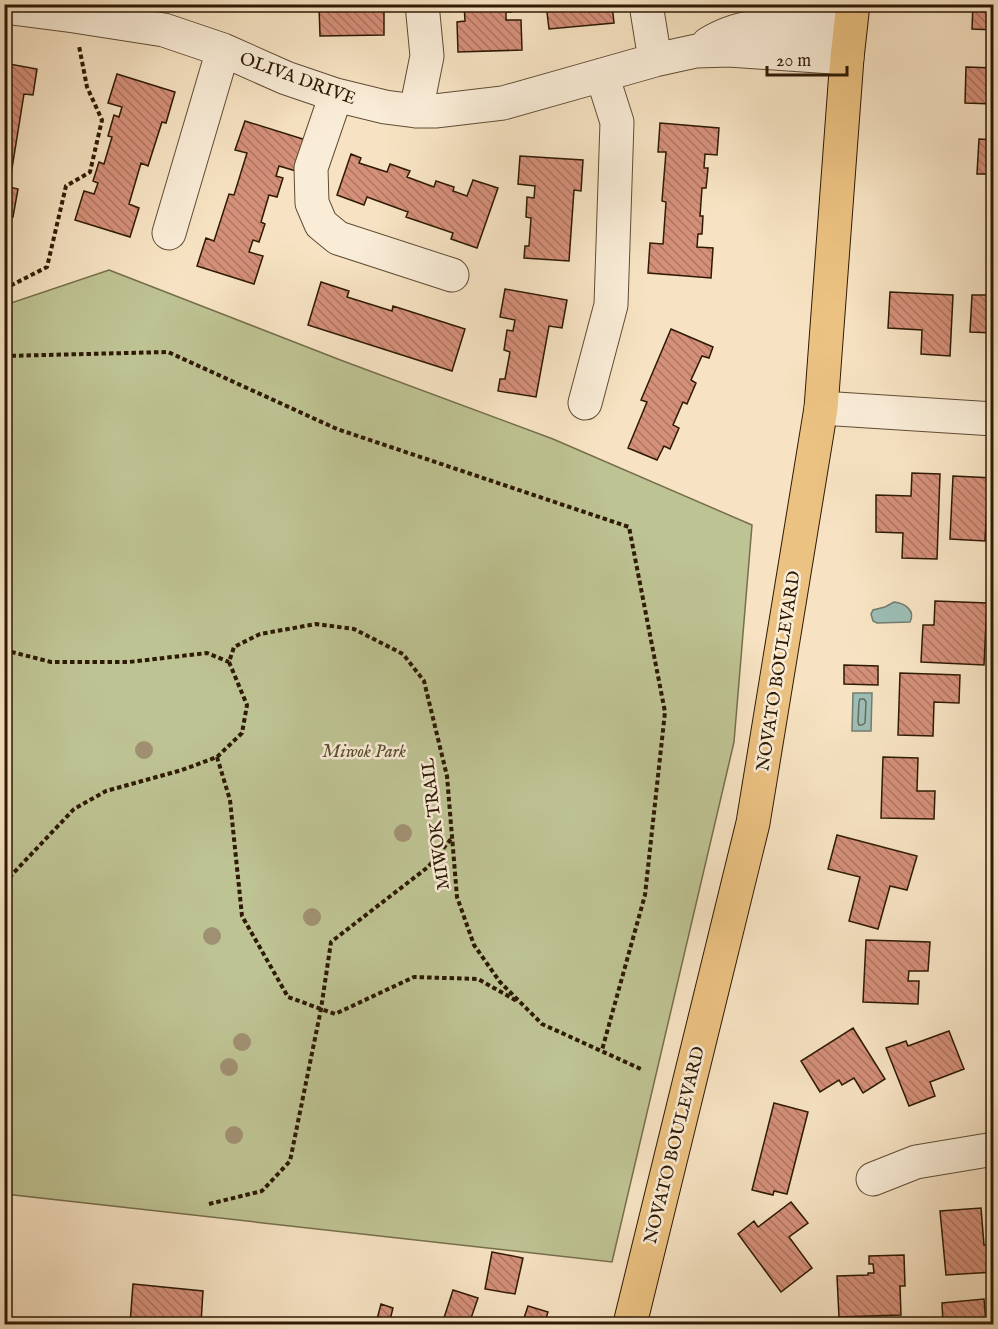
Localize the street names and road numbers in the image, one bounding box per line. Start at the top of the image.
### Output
street label: OLIVA DRIVE [236,48,359,111]
street label: NOVATO BOULEVARD [752,569,807,773]
street label: MIWOK TRAIL [417,756,456,891]
street label: NOVATO BOULEVARD [640,1044,711,1247]

